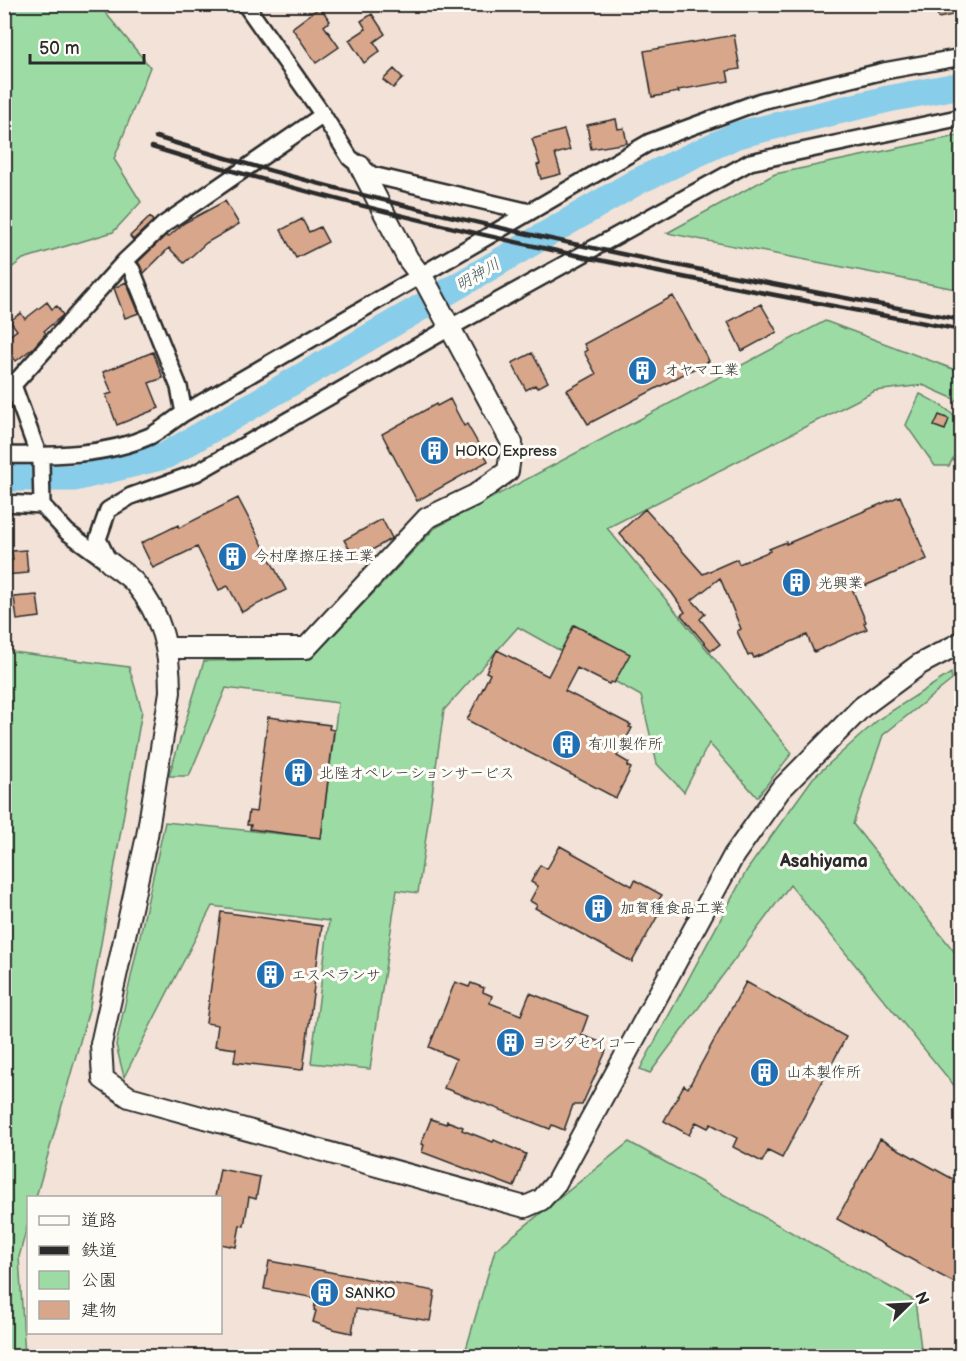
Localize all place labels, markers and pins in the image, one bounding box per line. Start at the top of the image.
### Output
building icon: オヤマ工業 [627,354,659,386]
place label: オヤマ工業 [664,361,739,380]
building icon: HOKO Express [418,435,450,467]
place label: HOKO Express [455,442,557,461]
building icon: 今村摩擦圧接工業 [217,540,249,572]
place label: 今村摩擦圧接工業 [254,547,374,566]
building icon: 光興業 [781,567,813,599]
place label: 光興業 [818,574,863,593]
building icon: 有川製作所 [551,728,583,760]
place label: 有川製作所 [588,735,663,754]
building icon: 北陸オペレーションサービス [282,757,314,789]
place label: 北陸オペレーションサービス [319,764,514,783]
building icon: 加賀種食品工業 [583,892,615,924]
place label: 加賀種食品工業 [620,899,725,918]
building icon: エスペランサ [254,959,286,991]
place label: エスペランサ [291,966,381,985]
building icon: ヨシダセイコー [495,1027,527,1059]
place label: ヨシダセイコー [532,1034,637,1053]
building icon: 山本製作所 [749,1056,781,1088]
place label: 山本製作所 [786,1063,861,1082]
building icon: SANKO [308,1277,340,1309]
place label: SANKO [345,1284,395,1303]

